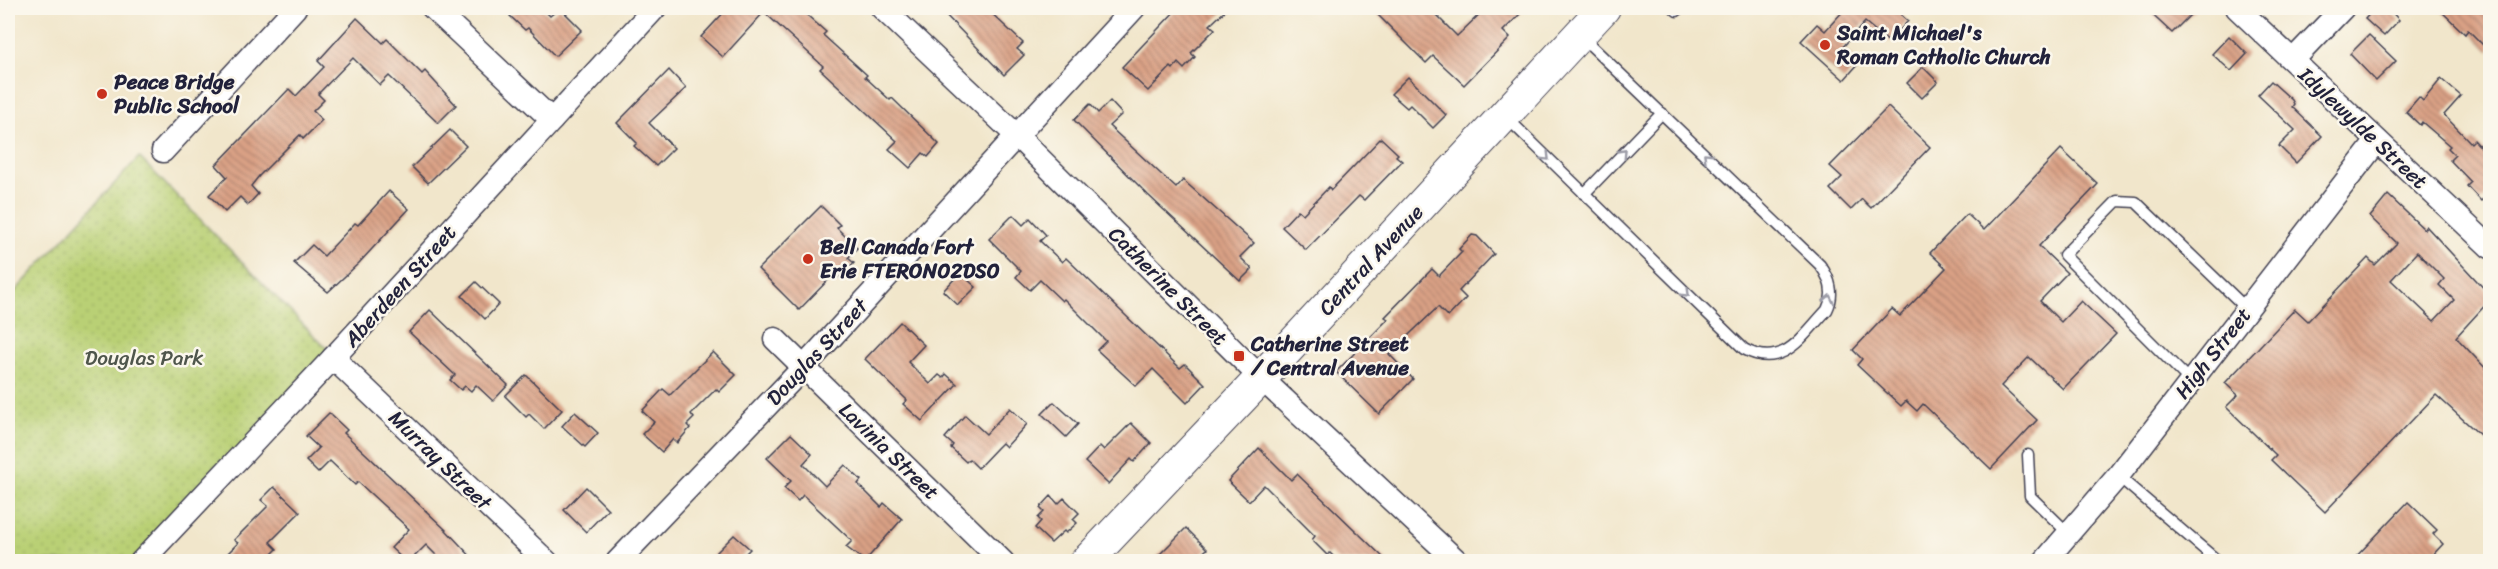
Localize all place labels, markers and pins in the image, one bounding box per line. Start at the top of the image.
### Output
place label: Saint Michael's Roman Catholic Church [1836,14,2051,76]
marker: Saint Michael's Roman Catholic Church [1818,38,1832,52]
place label: Peace Bridge Public School [114,63,240,125]
marker: Peace Bridge Public School [95,87,109,101]
place label: Bell Canada Fort Erie FTERON02DS0 [820,228,1000,290]
marker: Bell Canada Fort Erie FTERON02DS0 [801,252,815,266]
place label: Catherine Street / Central Avenue [1250,325,1409,387]
marker: Catherine Street / Central Avenue [1232,349,1246,363]

